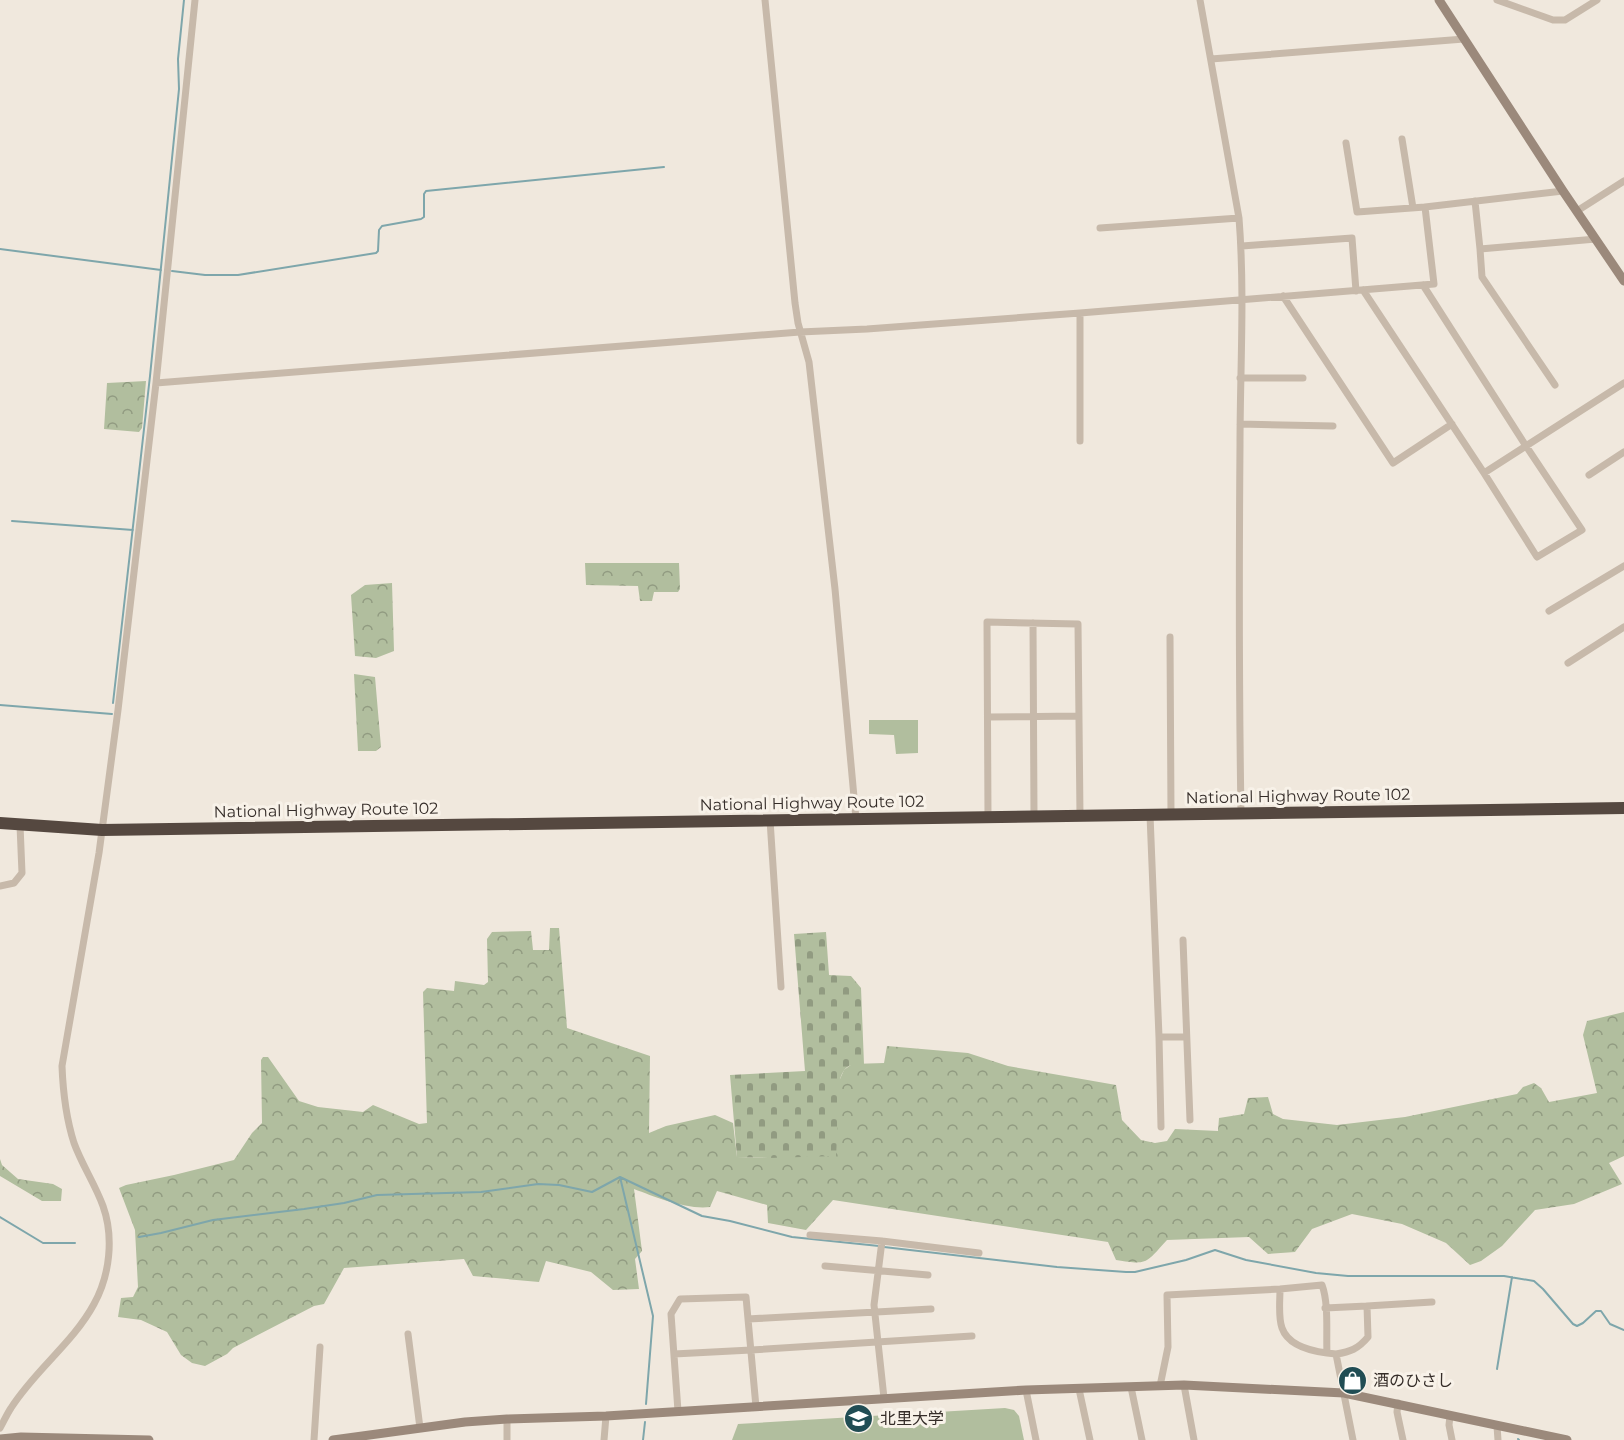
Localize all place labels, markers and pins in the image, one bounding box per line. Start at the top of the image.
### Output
shop icon: 酒のひさし [1336,1364,1368,1396]
place label: 酒のひさし [1373,1371,1453,1390]
school or university icon: 北里大学 [843,1402,875,1434]
place label: 北里大学 [880,1409,944,1428]

